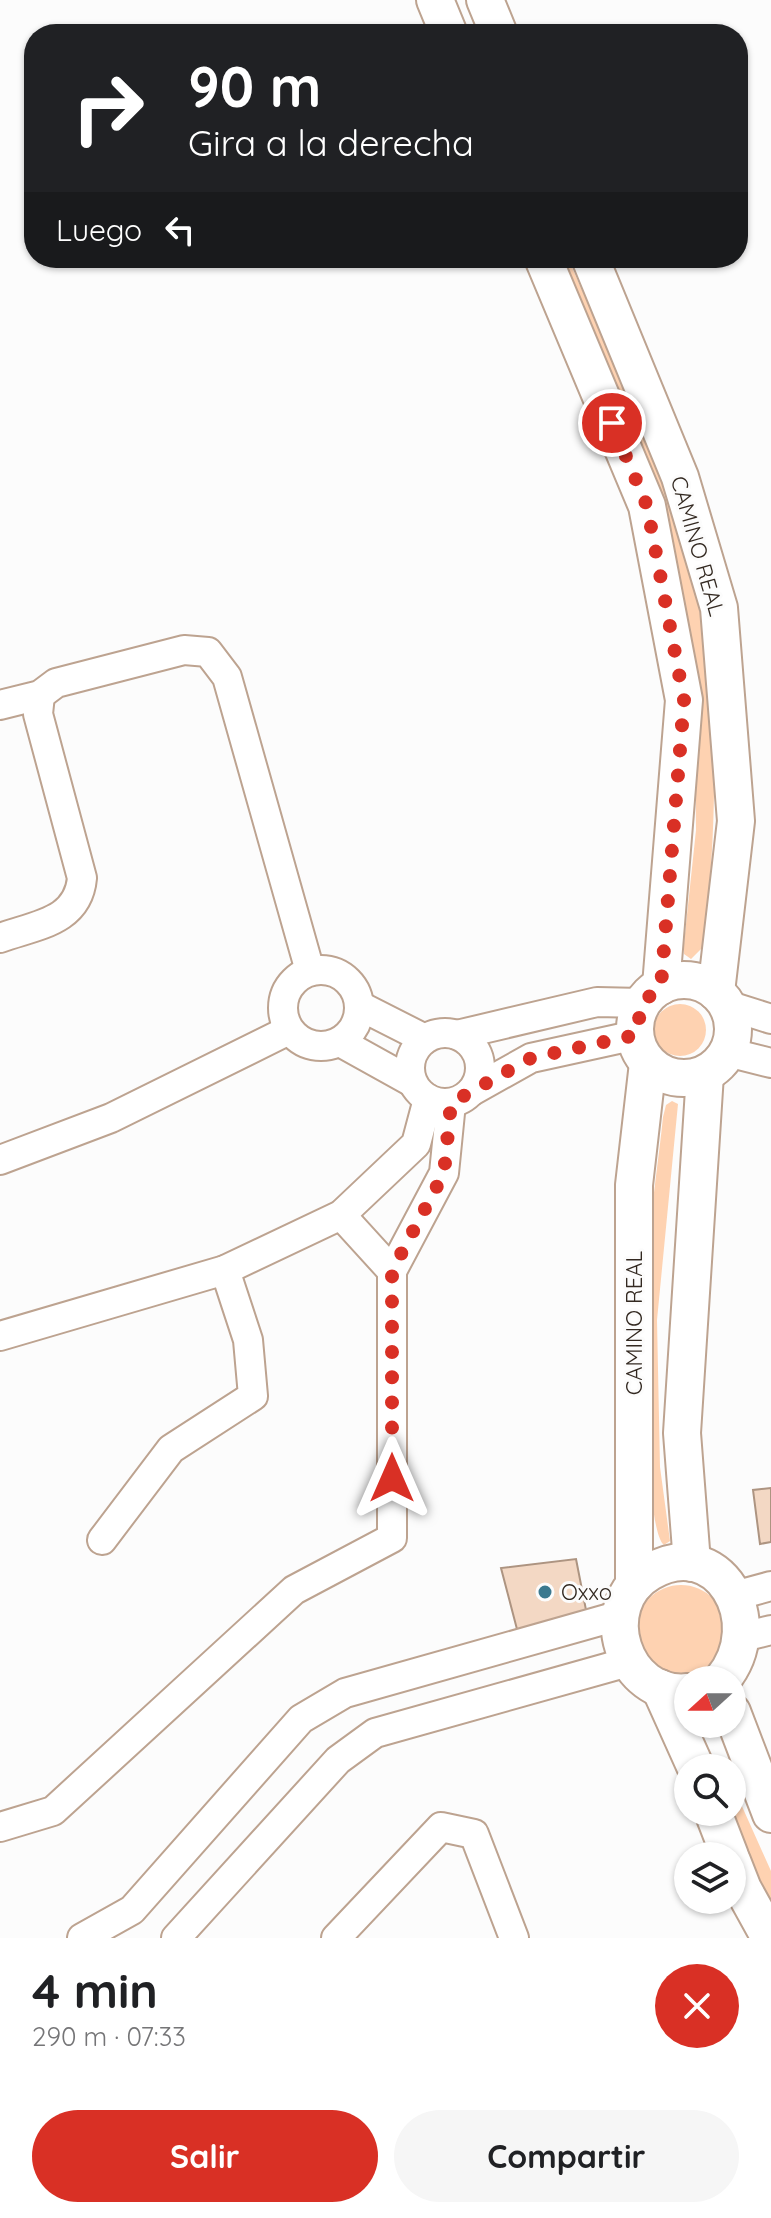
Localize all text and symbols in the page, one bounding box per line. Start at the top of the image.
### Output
text: 90 m [188,51,322,121]
icon: right [56,56,160,160]
text: Gira a la derecha [188,120,474,165]
icon: left [158,208,202,252]
text: Luego [56,211,142,249]
pin [578,389,646,457]
icon: arrive [590,401,634,445]
street label: CAMINO REAL [665,473,731,620]
street label: CAMINO REAL [620,1251,648,1395]
position arrow [350,1436,434,1520]
place label: Oxxo [561,1578,612,1606]
marker: Oxxo [536,1583,554,1601]
north arrow [674,1666,746,1738]
map controls [674,1666,746,1914]
button: search [674,1754,746,1826]
button: layers [674,1842,746,1914]
text: 4 min [32,1960,158,2020]
button: close [655,1964,739,2048]
text: 290 m · 07:33 [32,2020,186,2053]
button: Salir [32,2110,378,2202]
button: Compartir [394,2110,739,2202]

